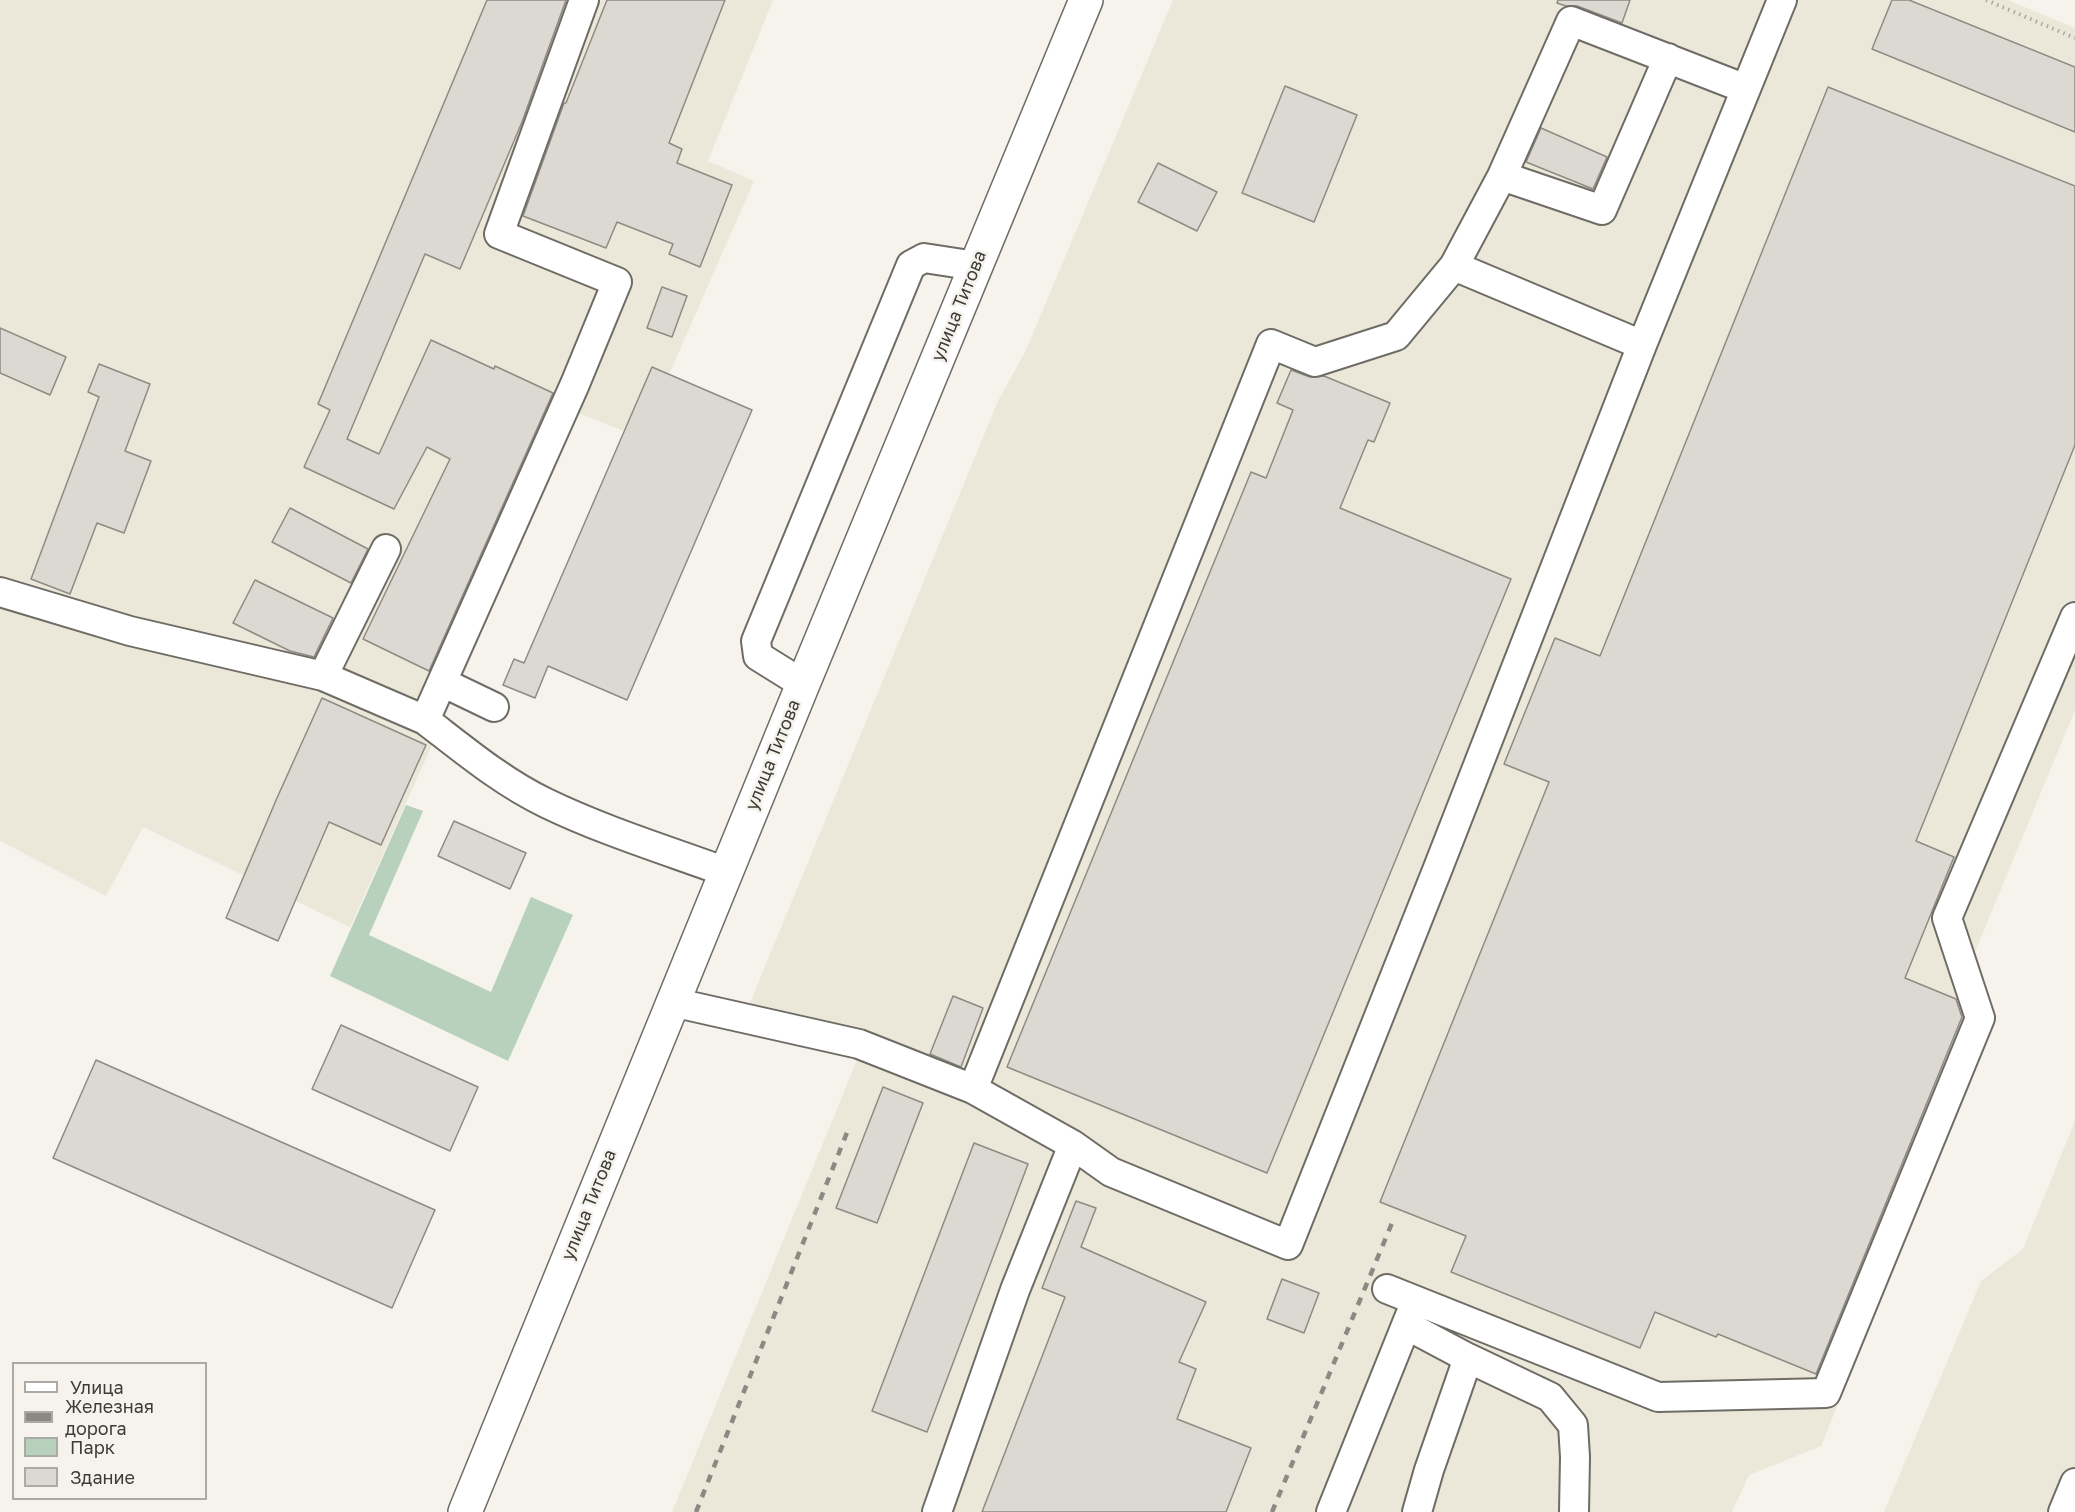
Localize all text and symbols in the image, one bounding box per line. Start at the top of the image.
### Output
street label: улица Титова [927,247,991,365]
street label: улица Титова [741,696,805,814]
street label: улица Титова [557,1146,621,1264]
legend [12,1362,207,1500]
text: Улица [70,1376,124,1398]
text: Железная дорога [65,1395,154,1439]
text: Парк [70,1436,115,1458]
text: Здание [70,1466,135,1488]

